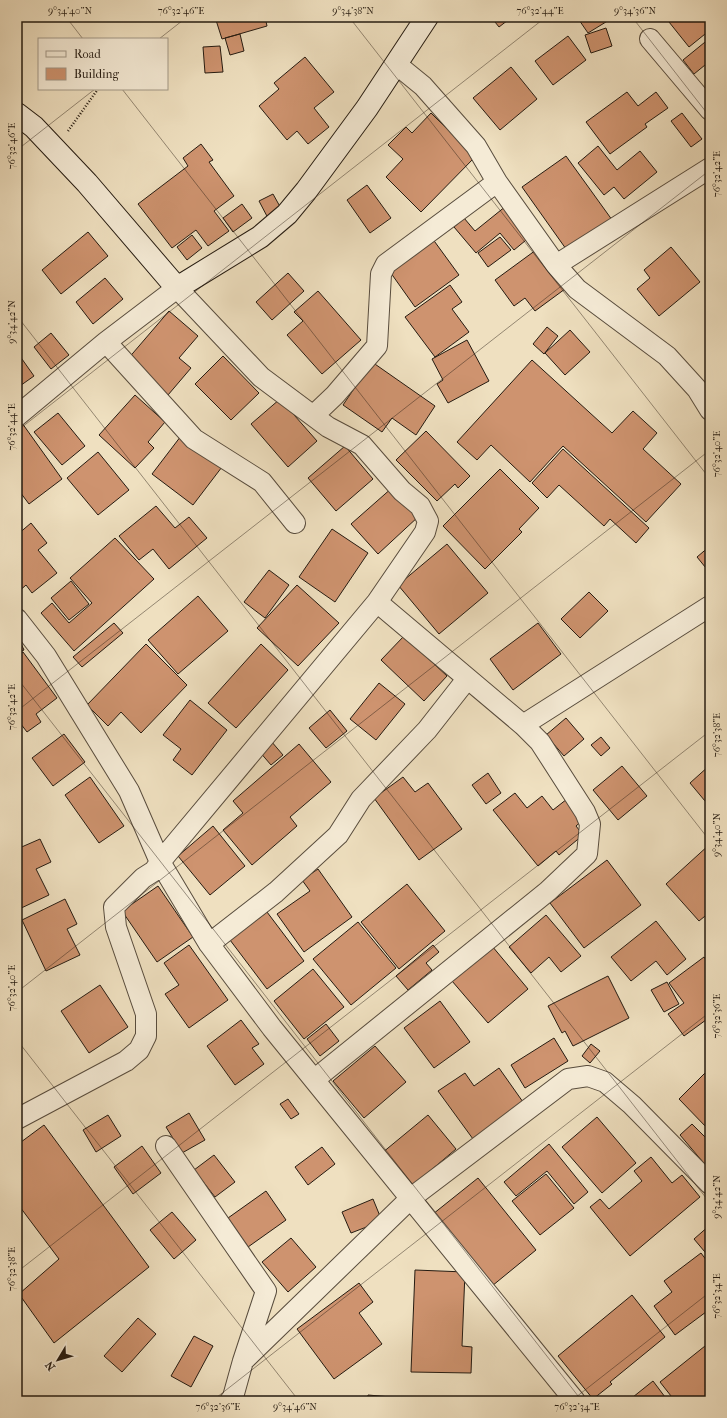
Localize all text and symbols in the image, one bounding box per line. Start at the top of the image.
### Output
text: 9°34'40"N [48,5,92,17]
text: 76°32'46"E [158,5,204,17]
text: 9°34'38"N [332,5,374,17]
text: 76°32'44"E [516,5,564,17]
text: 9°34'36"N [614,5,656,17]
legend [38,38,168,90]
text: Road [74,47,101,61]
text: Building [74,67,119,81]
text: 76°32'46"E [6,123,18,169]
text: 76°32'42"E [711,151,723,197]
text: 9°34'42"N [6,300,18,344]
text: 76°32'44"E [6,403,18,451]
text: 76°32'40"E [711,431,723,477]
text: 76°32'42"E [6,684,18,730]
text: 76°32'38"E [711,713,723,757]
text: 9°34'40"N [711,813,723,857]
text: 76°32'40"E [6,965,18,1011]
text: 76°32'36"E [711,994,723,1038]
text: 9°34'42"N [711,1175,723,1219]
text: 76°32'38"E [6,1247,18,1291]
text: 76°32'34"E [711,1273,723,1319]
north arrow [38,1340,78,1380]
text: N [42,1358,58,1373]
text: 76°32'36"E [196,1401,240,1413]
text: 9°34'46"N [273,1401,317,1413]
text: 76°32'34"E [554,1401,600,1413]

